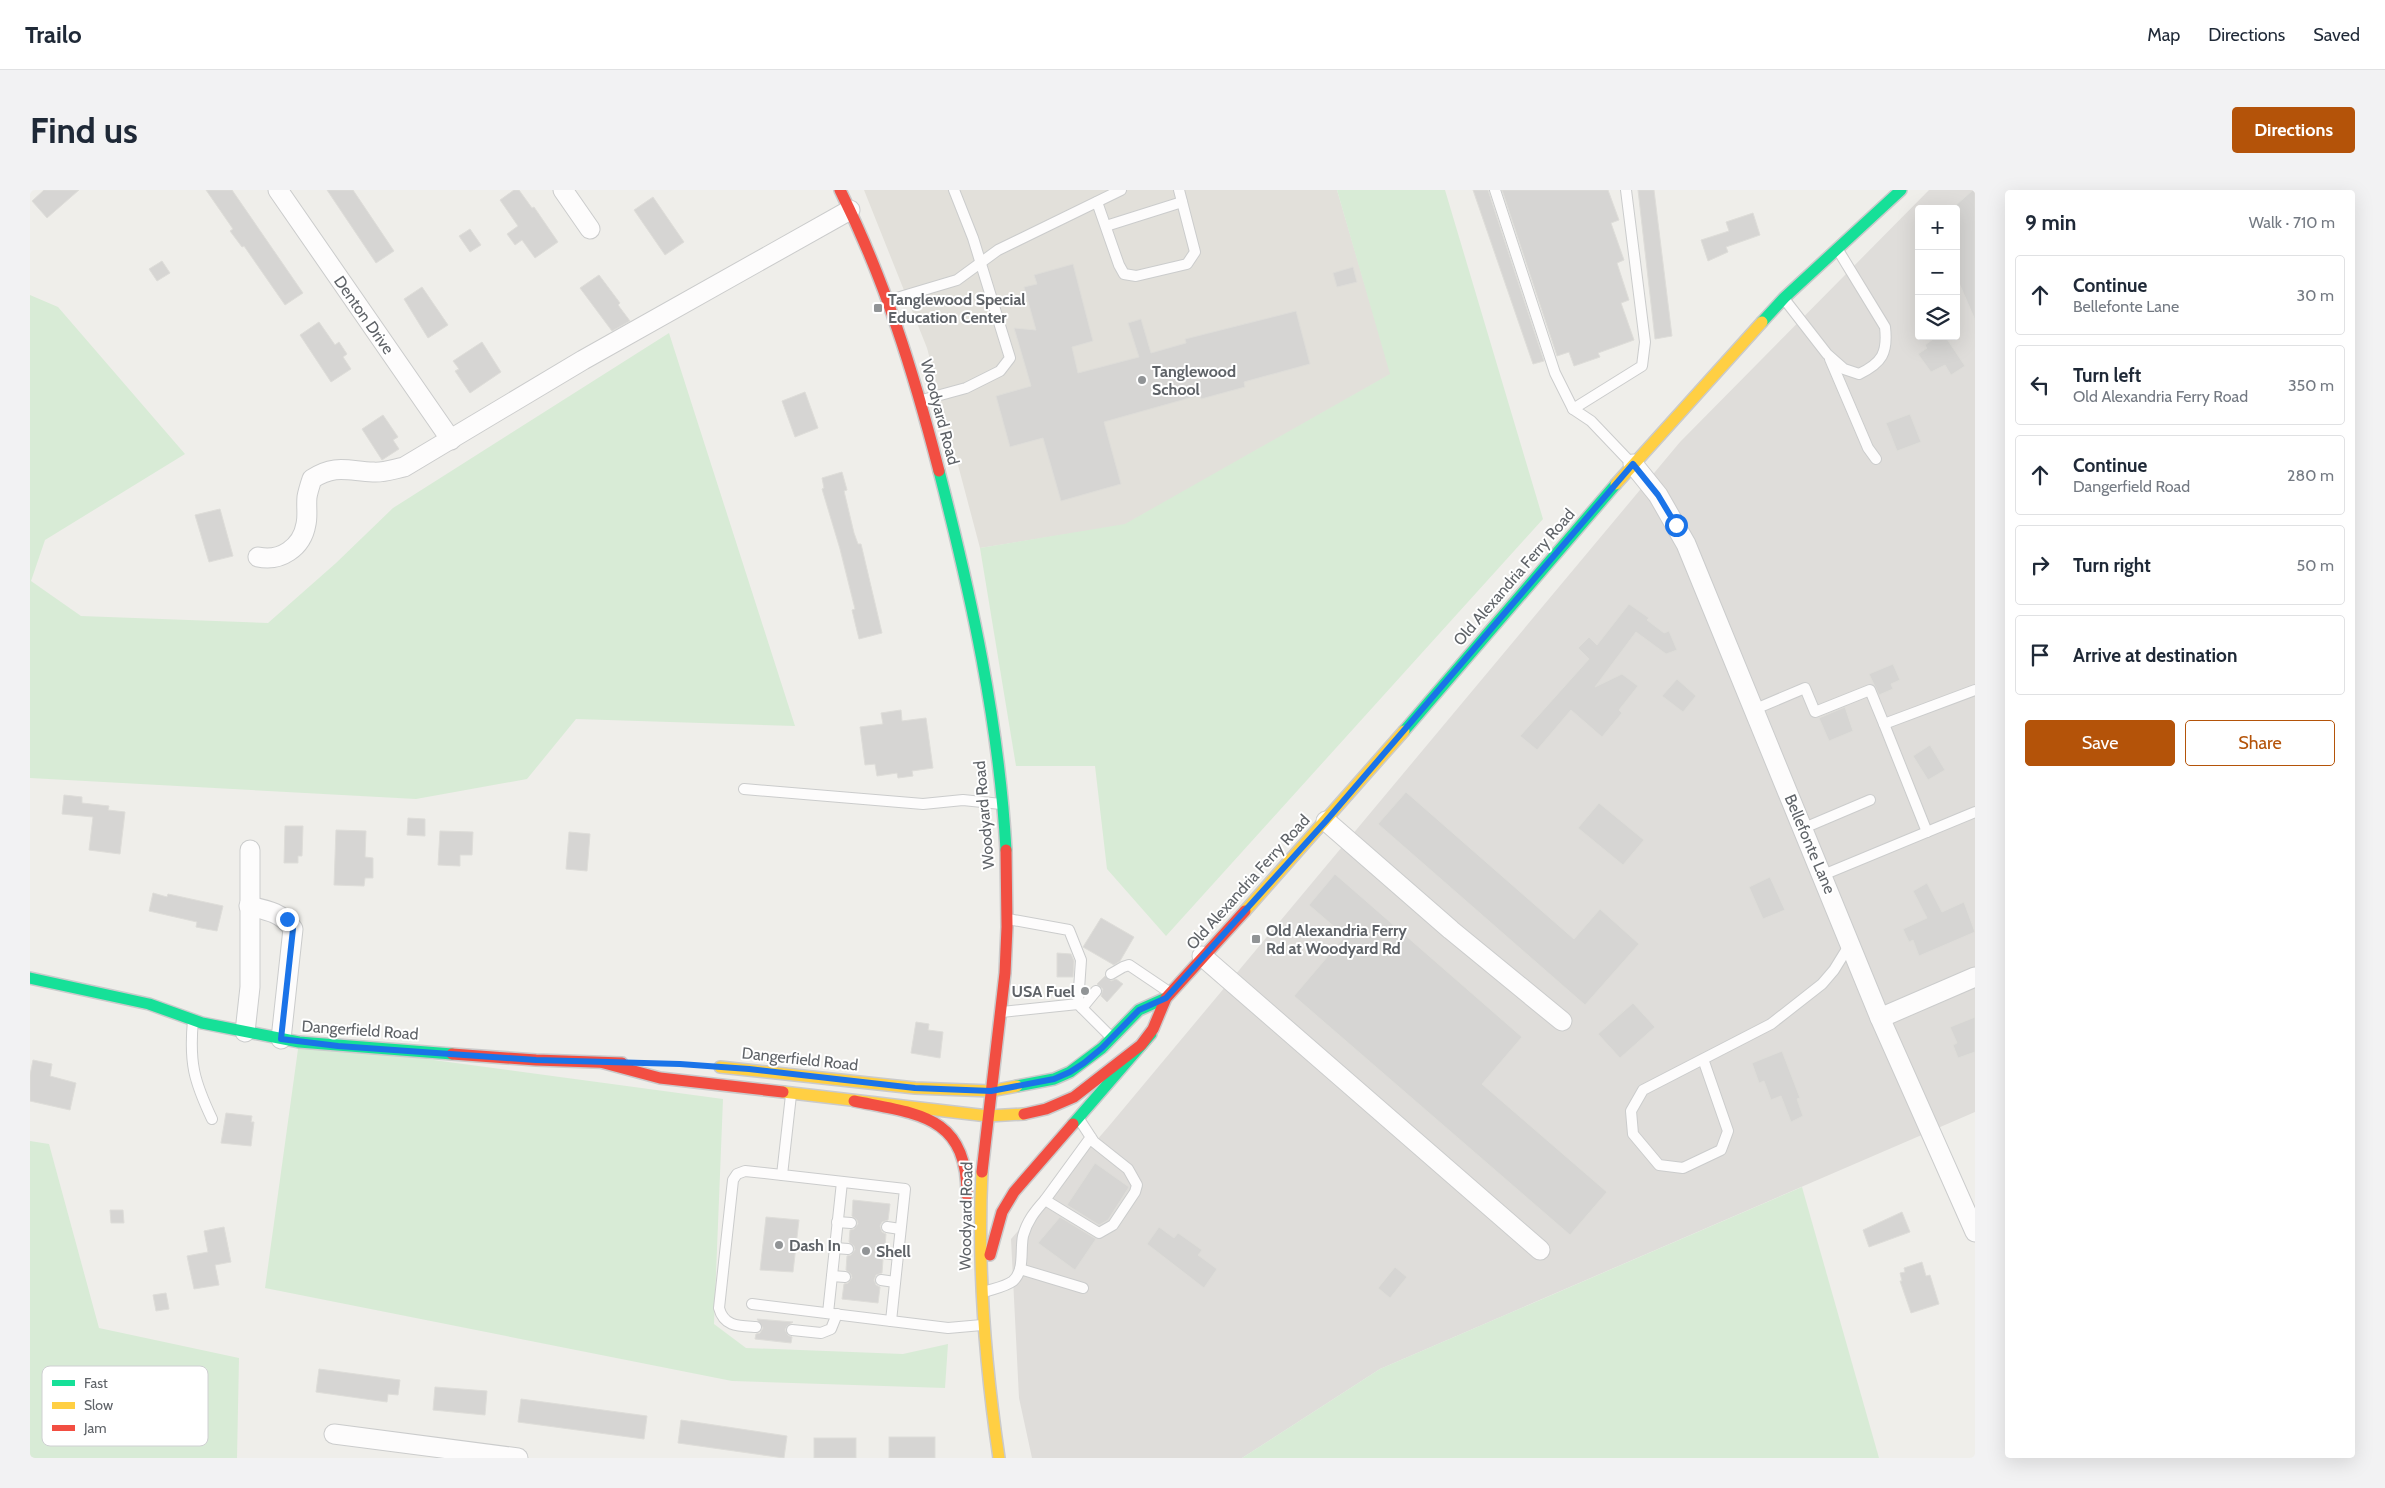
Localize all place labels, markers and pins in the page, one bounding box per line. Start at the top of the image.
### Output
place label: Tanglewood Special Education Center [888,290,1026,327]
marker: Tanglewood Special Education Center [872,302,884,314]
place label: Tanglewood School [1152,362,1236,399]
marker: Tanglewood School [1136,374,1148,386]
place label: Old Alexandria Ferry Rd at Woodyard Rd [1266,921,1407,958]
marker: Old Alexandria Ferry Rd at Woodyard Rd [1250,933,1262,945]
place label: USA Fuel [1011,982,1075,1001]
marker: USA Fuel [1079,985,1091,997]
place label: Dash In [789,1236,841,1255]
marker: Dash In [773,1239,785,1251]
place label: Shell [876,1242,911,1261]
marker: Shell [860,1245,872,1257]

